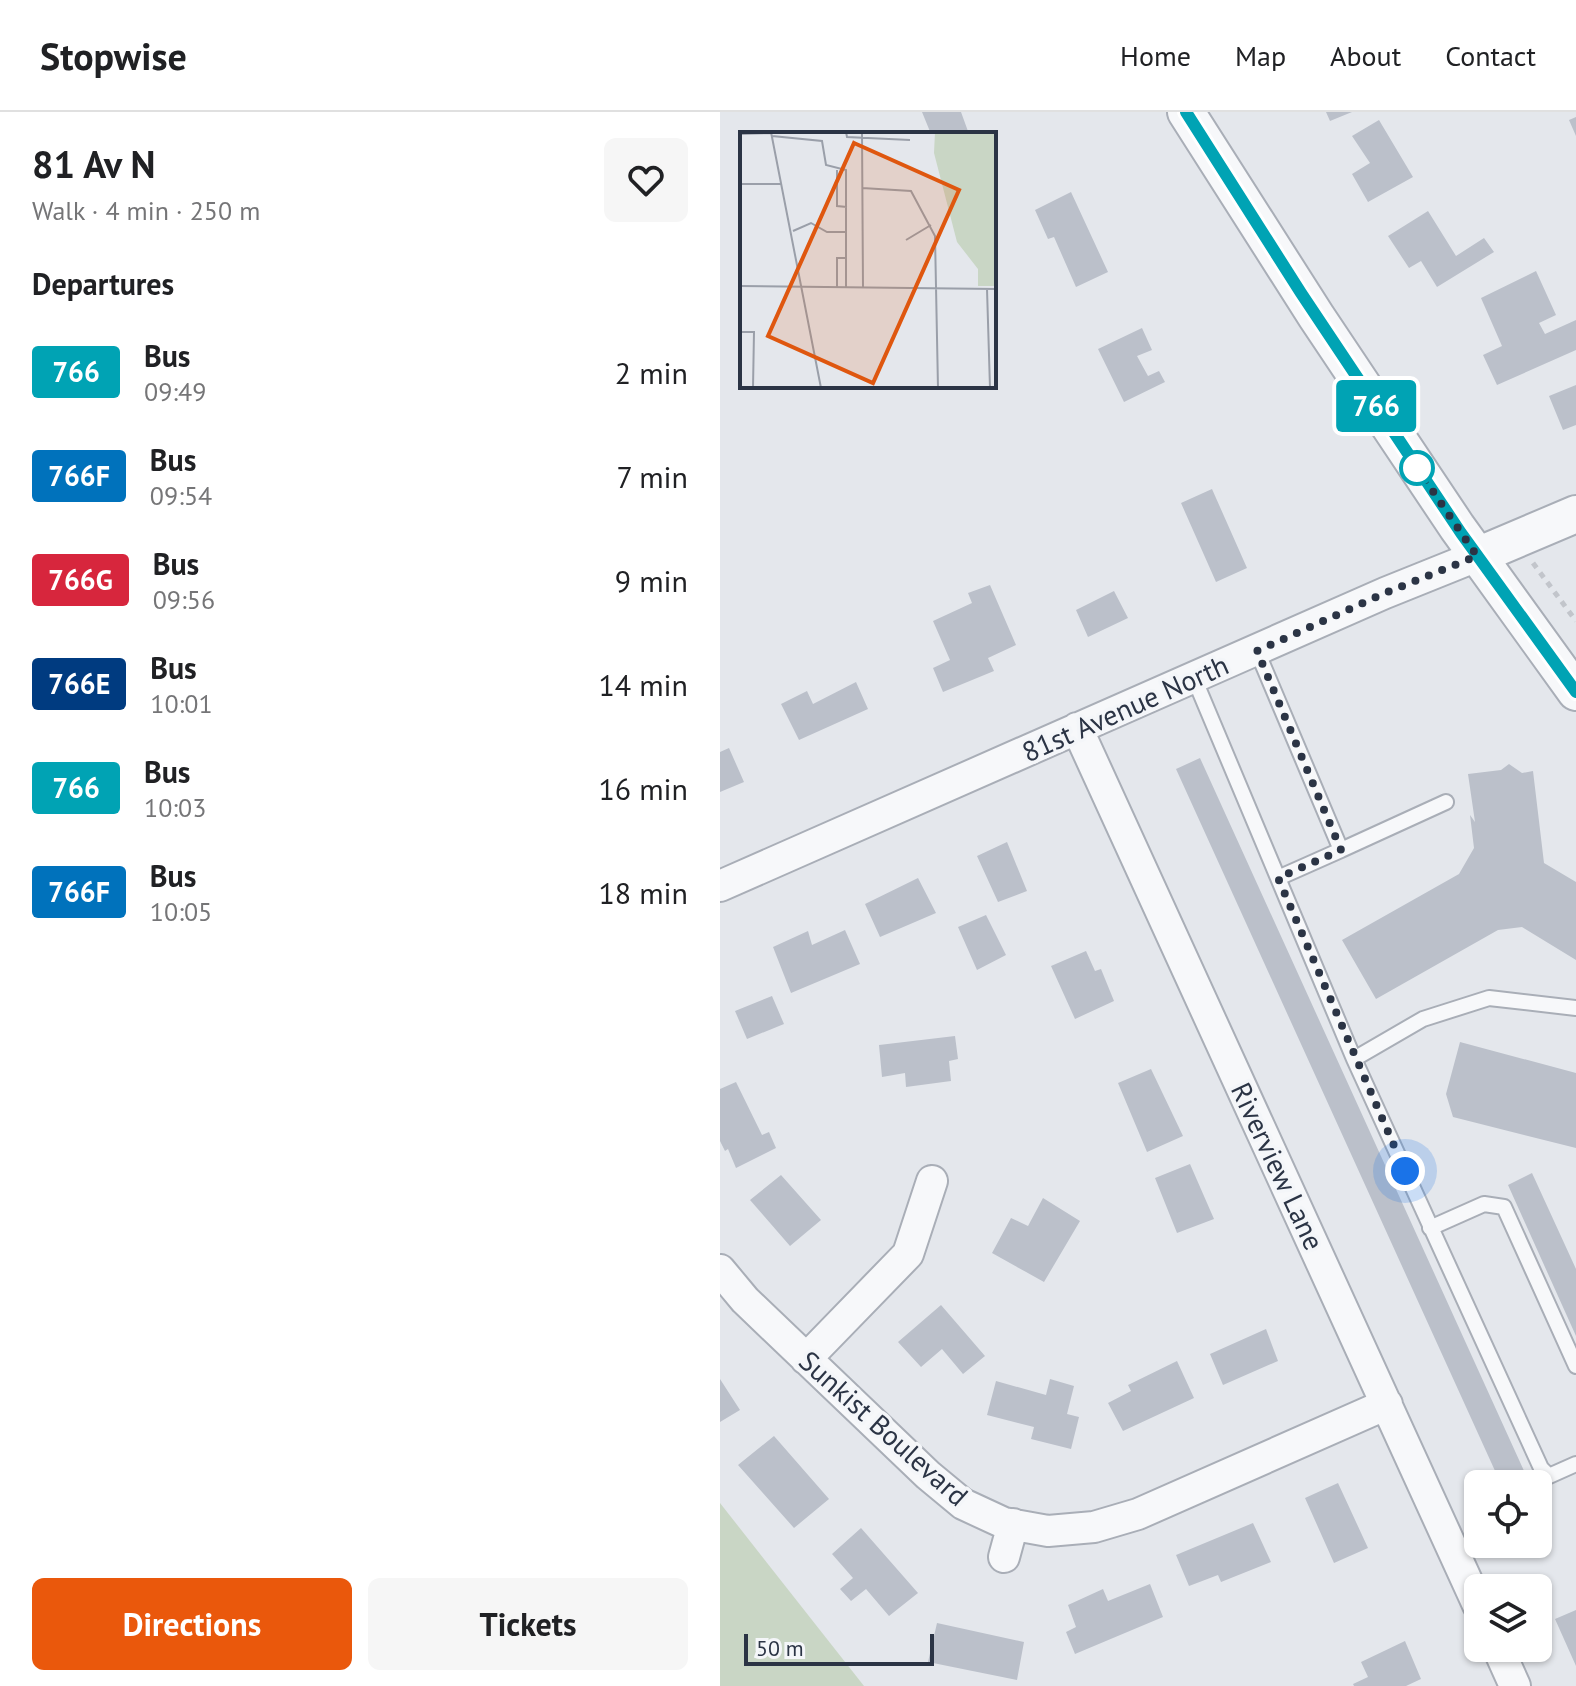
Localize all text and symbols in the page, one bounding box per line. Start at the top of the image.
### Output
text: Stopwise [40,31,187,80]
text: Home [1120,37,1191,74]
text: Map [1235,37,1286,74]
text: About [1330,37,1401,74]
text: Contact [1445,37,1536,74]
inset map [740,132,996,388]
button: heart [604,138,688,222]
text: 81 Av N [32,139,155,188]
text: Walk · 4 min · 250 m [32,194,260,227]
text: Departures [32,264,174,303]
text: Bus [144,336,191,375]
text: 766 [52,353,100,390]
text: 2 min [615,353,688,392]
text: 09:49 [144,375,206,408]
line badge: 766 [1330,380,1422,432]
text: 766 [1352,387,1400,424]
text: Bus [150,440,196,479]
unlabelled marker [1400,451,1434,485]
text: 766F [48,457,110,494]
text: 7 min [616,457,688,496]
text: 09:54 [150,479,212,512]
text: Bus [153,544,199,583]
text: 766G [48,561,113,598]
text: 9 min [615,561,688,600]
text: 09:56 [153,583,215,616]
street label: 81st Avenue North [1016,646,1234,770]
text: Bus [150,648,197,687]
text: 766E [48,665,110,702]
text: 14 min [598,665,688,704]
text: 10:01 [150,687,213,720]
text: Bus [144,752,191,791]
text: 766 [52,769,100,806]
text: 16 min [598,769,688,808]
text: 10:03 [144,791,206,824]
text: Bus [150,856,196,895]
text: 766F [48,873,110,910]
text: 18 min [598,873,688,912]
text: 10:05 [150,895,212,928]
street label: Riverview Lane [1223,1076,1333,1256]
your location [1385,1151,1425,1191]
street label: Sunkist Boulevard [792,1342,976,1514]
map controls [1464,1470,1552,1662]
button: locate [1464,1470,1552,1558]
button: layers [1464,1574,1552,1662]
button: Directions [32,1578,352,1670]
button: Tickets [368,1578,688,1670]
scale bar [744,1630,934,1666]
text: 50 m [756,1634,804,1662]

